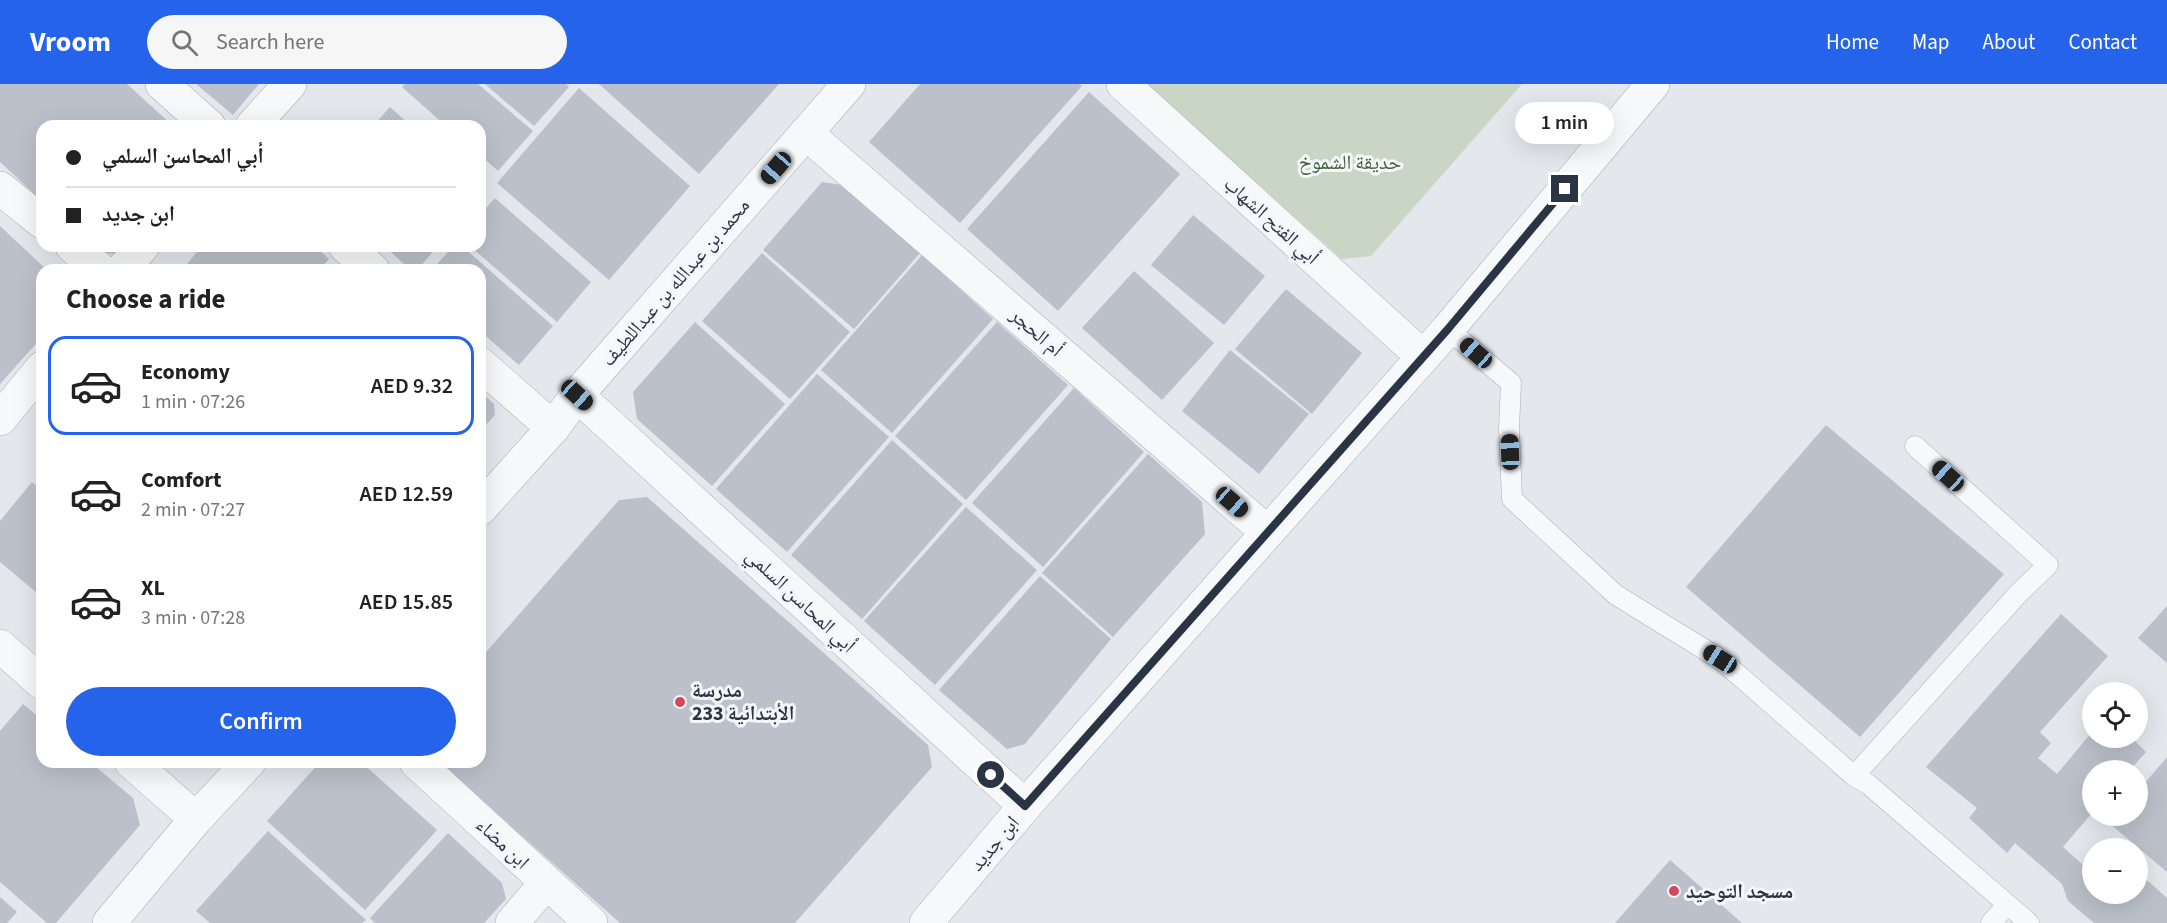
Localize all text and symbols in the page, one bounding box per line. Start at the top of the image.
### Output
search box [147,15,567,69]
text: Vroom [30,22,111,62]
icon: search [168,26,201,59]
text: Search here [216,26,324,58]
text: Home [1826,27,1879,57]
text: Map [1912,27,1950,57]
text: About [1983,27,2035,57]
text: Contact [2068,27,2137,57]
callout: 1 min [1516,102,1614,144]
text: 1 min [1541,109,1588,137]
text: أبي المحاسن السلمي [102,140,264,172]
car [757,149,795,187]
park label: حديقة الشموخ [1299,149,1401,177]
street label: أبي الفتح الشهاب [1217,170,1325,272]
route end [1551,175,1578,202]
street label: محمد بن عبدالله بن عبداللطيف [595,193,757,373]
text: ابن جديد [102,198,175,230]
text: Choose a ride [66,280,226,319]
street label: أم الحجر [1003,301,1069,364]
car [1457,334,1495,372]
text: Economy [141,356,230,388]
icon: car [69,359,123,413]
text: AED 9.32 [371,370,453,402]
car [558,376,596,414]
text: 1 min · 07:26 [141,388,245,416]
car [1500,434,1520,470]
car [1929,457,1967,495]
text: Comfort [141,464,222,496]
icon: car [69,467,123,521]
text: AED 12.59 [360,478,453,510]
car [1213,483,1251,521]
text: 2 min · 07:27 [141,496,245,524]
street label: أبي المحاسن السلمي [738,542,862,660]
text: XL [141,572,165,604]
icon: car [69,575,123,629]
text: AED 15.85 [360,586,453,618]
text: 3 min · 07:28 [141,604,245,632]
car [1700,642,1740,676]
place label: مدرسة الأبتدائية 233 [692,677,794,728]
map controls [2082,682,2148,904]
button: locate [2082,682,2148,748]
button: Confirm [66,687,456,756]
marker: مدرسة الأبتدائية 233 [673,695,687,709]
button: + [2082,760,2148,826]
route start [977,761,1004,788]
street label: ابن جديد [963,810,1026,877]
street label: ابن مضاء [469,812,535,876]
button: − [2082,838,2148,904]
place label: مسجد التوحيد [1686,878,1793,906]
marker: مسجد التوحيد [1667,884,1681,898]

